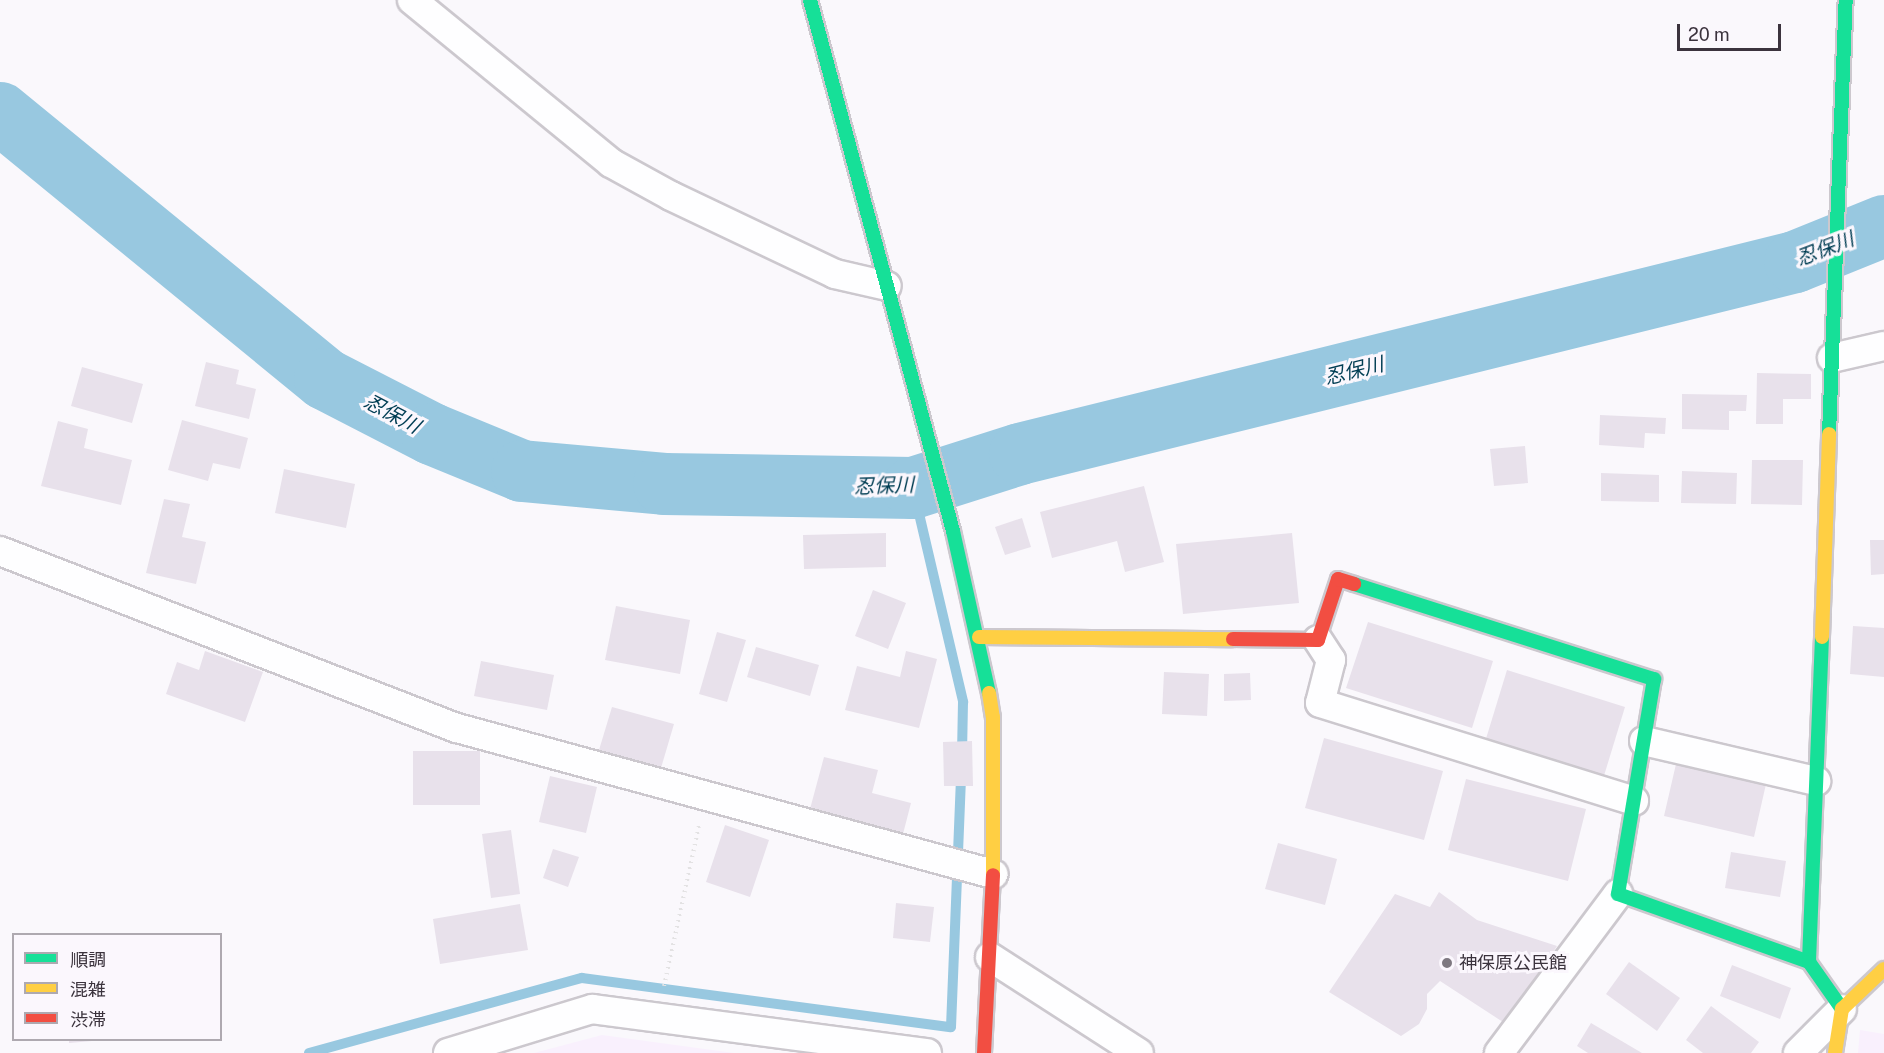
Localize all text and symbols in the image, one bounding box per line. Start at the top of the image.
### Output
scale bar [1680,12,1784,50]
text: 20 m [1688,24,1730,45]
water label: 忍保川 [1793,227,1857,271]
water label: 忍保川 [1322,352,1386,390]
water label: 忍保川 [360,389,424,439]
water label: 忍保川 [854,473,914,499]
legend [12,933,222,1041]
text: 順調 [70,949,106,970]
place label: 神保原公民館 [1459,952,1567,974]
marker: 神保原公民館 [1440,956,1454,970]
text: 混雑 [70,979,106,1000]
text: 渋滞 [70,1009,106,1030]

